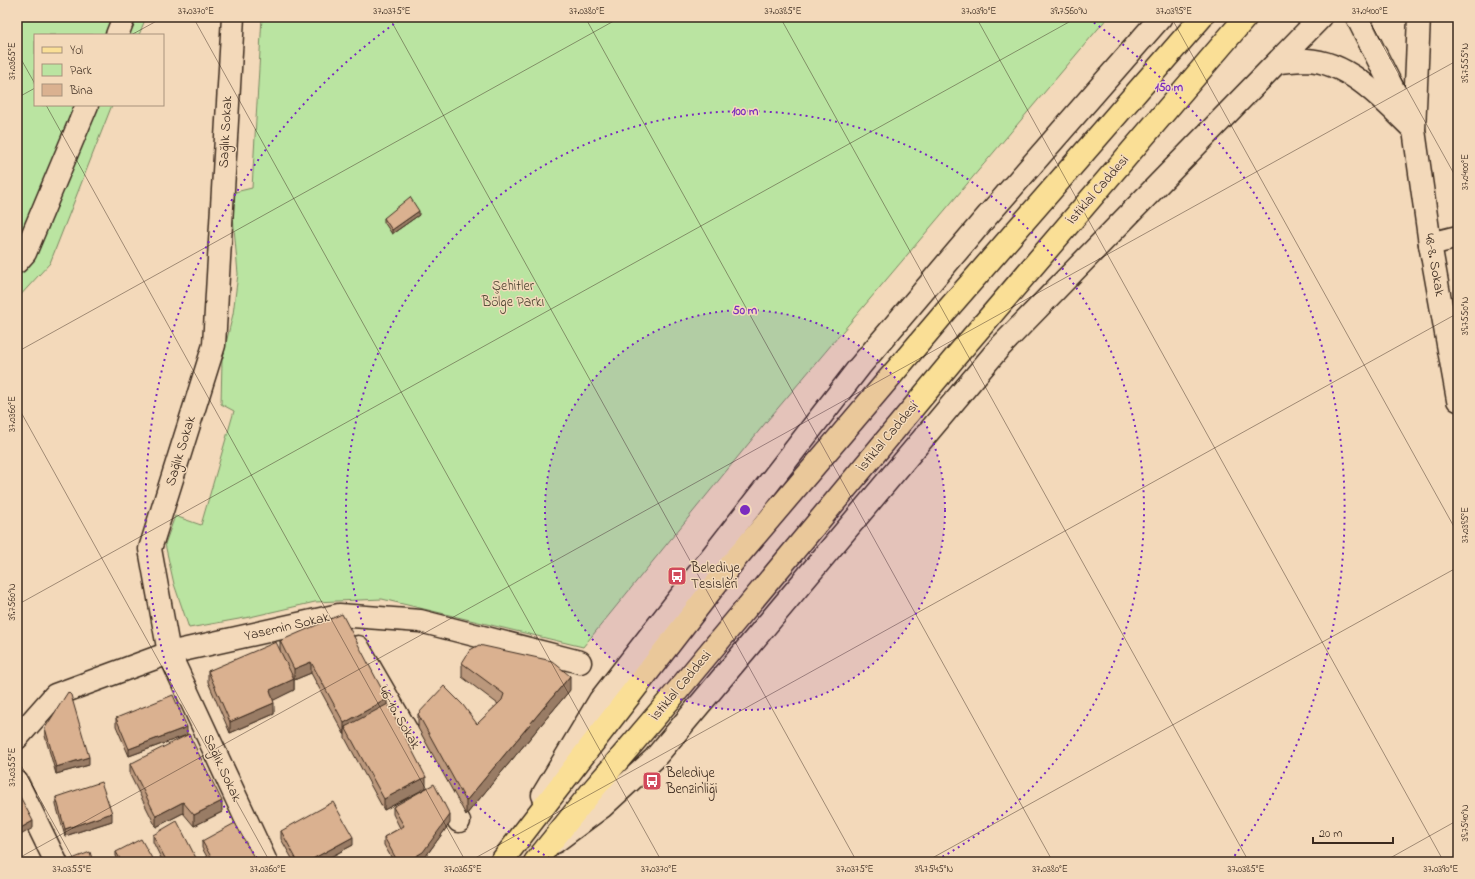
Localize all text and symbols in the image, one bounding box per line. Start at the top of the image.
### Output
text: 37.0370°E [178,4,214,19]
text: 37.0375°E [373,4,411,19]
text: 37.0380°E [569,4,605,19]
text: 37.0385°E [765,4,801,19]
text: 37.0390°E [962,4,996,19]
text: 39.7560°N [1050,4,1088,19]
text: 37.0395°E [1156,4,1192,19]
text: 37.0400°E [1352,4,1388,19]
legend [34,34,164,106]
text: 37.0365°E [5,42,20,80]
text: Yol [70,42,83,60]
text: 39.7555°N [1458,43,1473,83]
text: Park [70,62,92,80]
text: 150 m [1155,79,1184,97]
text: Bina [69,82,93,100]
street label: Sağlık Sokak [214,94,239,169]
text: 100 m [732,103,759,121]
street label: İstiklal Caddesi [1062,150,1134,230]
text: 37.0400°E [1458,154,1473,190]
street label: 48-8. Sokak [1418,232,1450,299]
park label: Şehitler Bölge Parkı [481,276,544,314]
text: 39.7550°N [1458,297,1473,335]
text: 50 m [733,302,758,320]
text: 37.0360°E [5,396,20,432]
street label: İstiklal Caddesi [852,397,924,477]
street label: Sağlık Sokak [160,412,203,489]
centre of rings [738,503,752,517]
text: 37.0395°E [1458,507,1473,543]
place label: Belediye Tesisleri [690,558,740,595]
bus stop icon: Belediye Tesisleri [666,565,688,587]
text: 39.7560°N [5,583,20,621]
street label: Yasemin Sokak [242,607,333,647]
street label: İstiklal Caddesi [645,646,717,726]
street label: 46-10. Sokak [372,683,426,754]
street label: Sağlık Sokak [196,731,247,806]
text: 37.0355°E [5,748,20,786]
place label: Belediye Benzinliği [665,763,718,801]
bus stop icon: Belediye Benzinliği [641,770,663,792]
text: 39.7540°N [1458,804,1473,841]
scale bar [1313,819,1393,845]
text: 20 m [1319,825,1342,843]
text: 37.0355°E [53,862,91,877]
text: 37.0360°E [250,862,286,877]
text: 37.0365°E [444,862,482,877]
text: 37.0370°E [641,862,677,877]
text: 37.0375°E [836,862,874,877]
text: 39.7545°N [915,862,953,877]
text: 37.0380°E [1032,862,1068,877]
text: 37.0385°E [1228,862,1264,877]
text: 37.0390°E [1424,862,1458,877]

